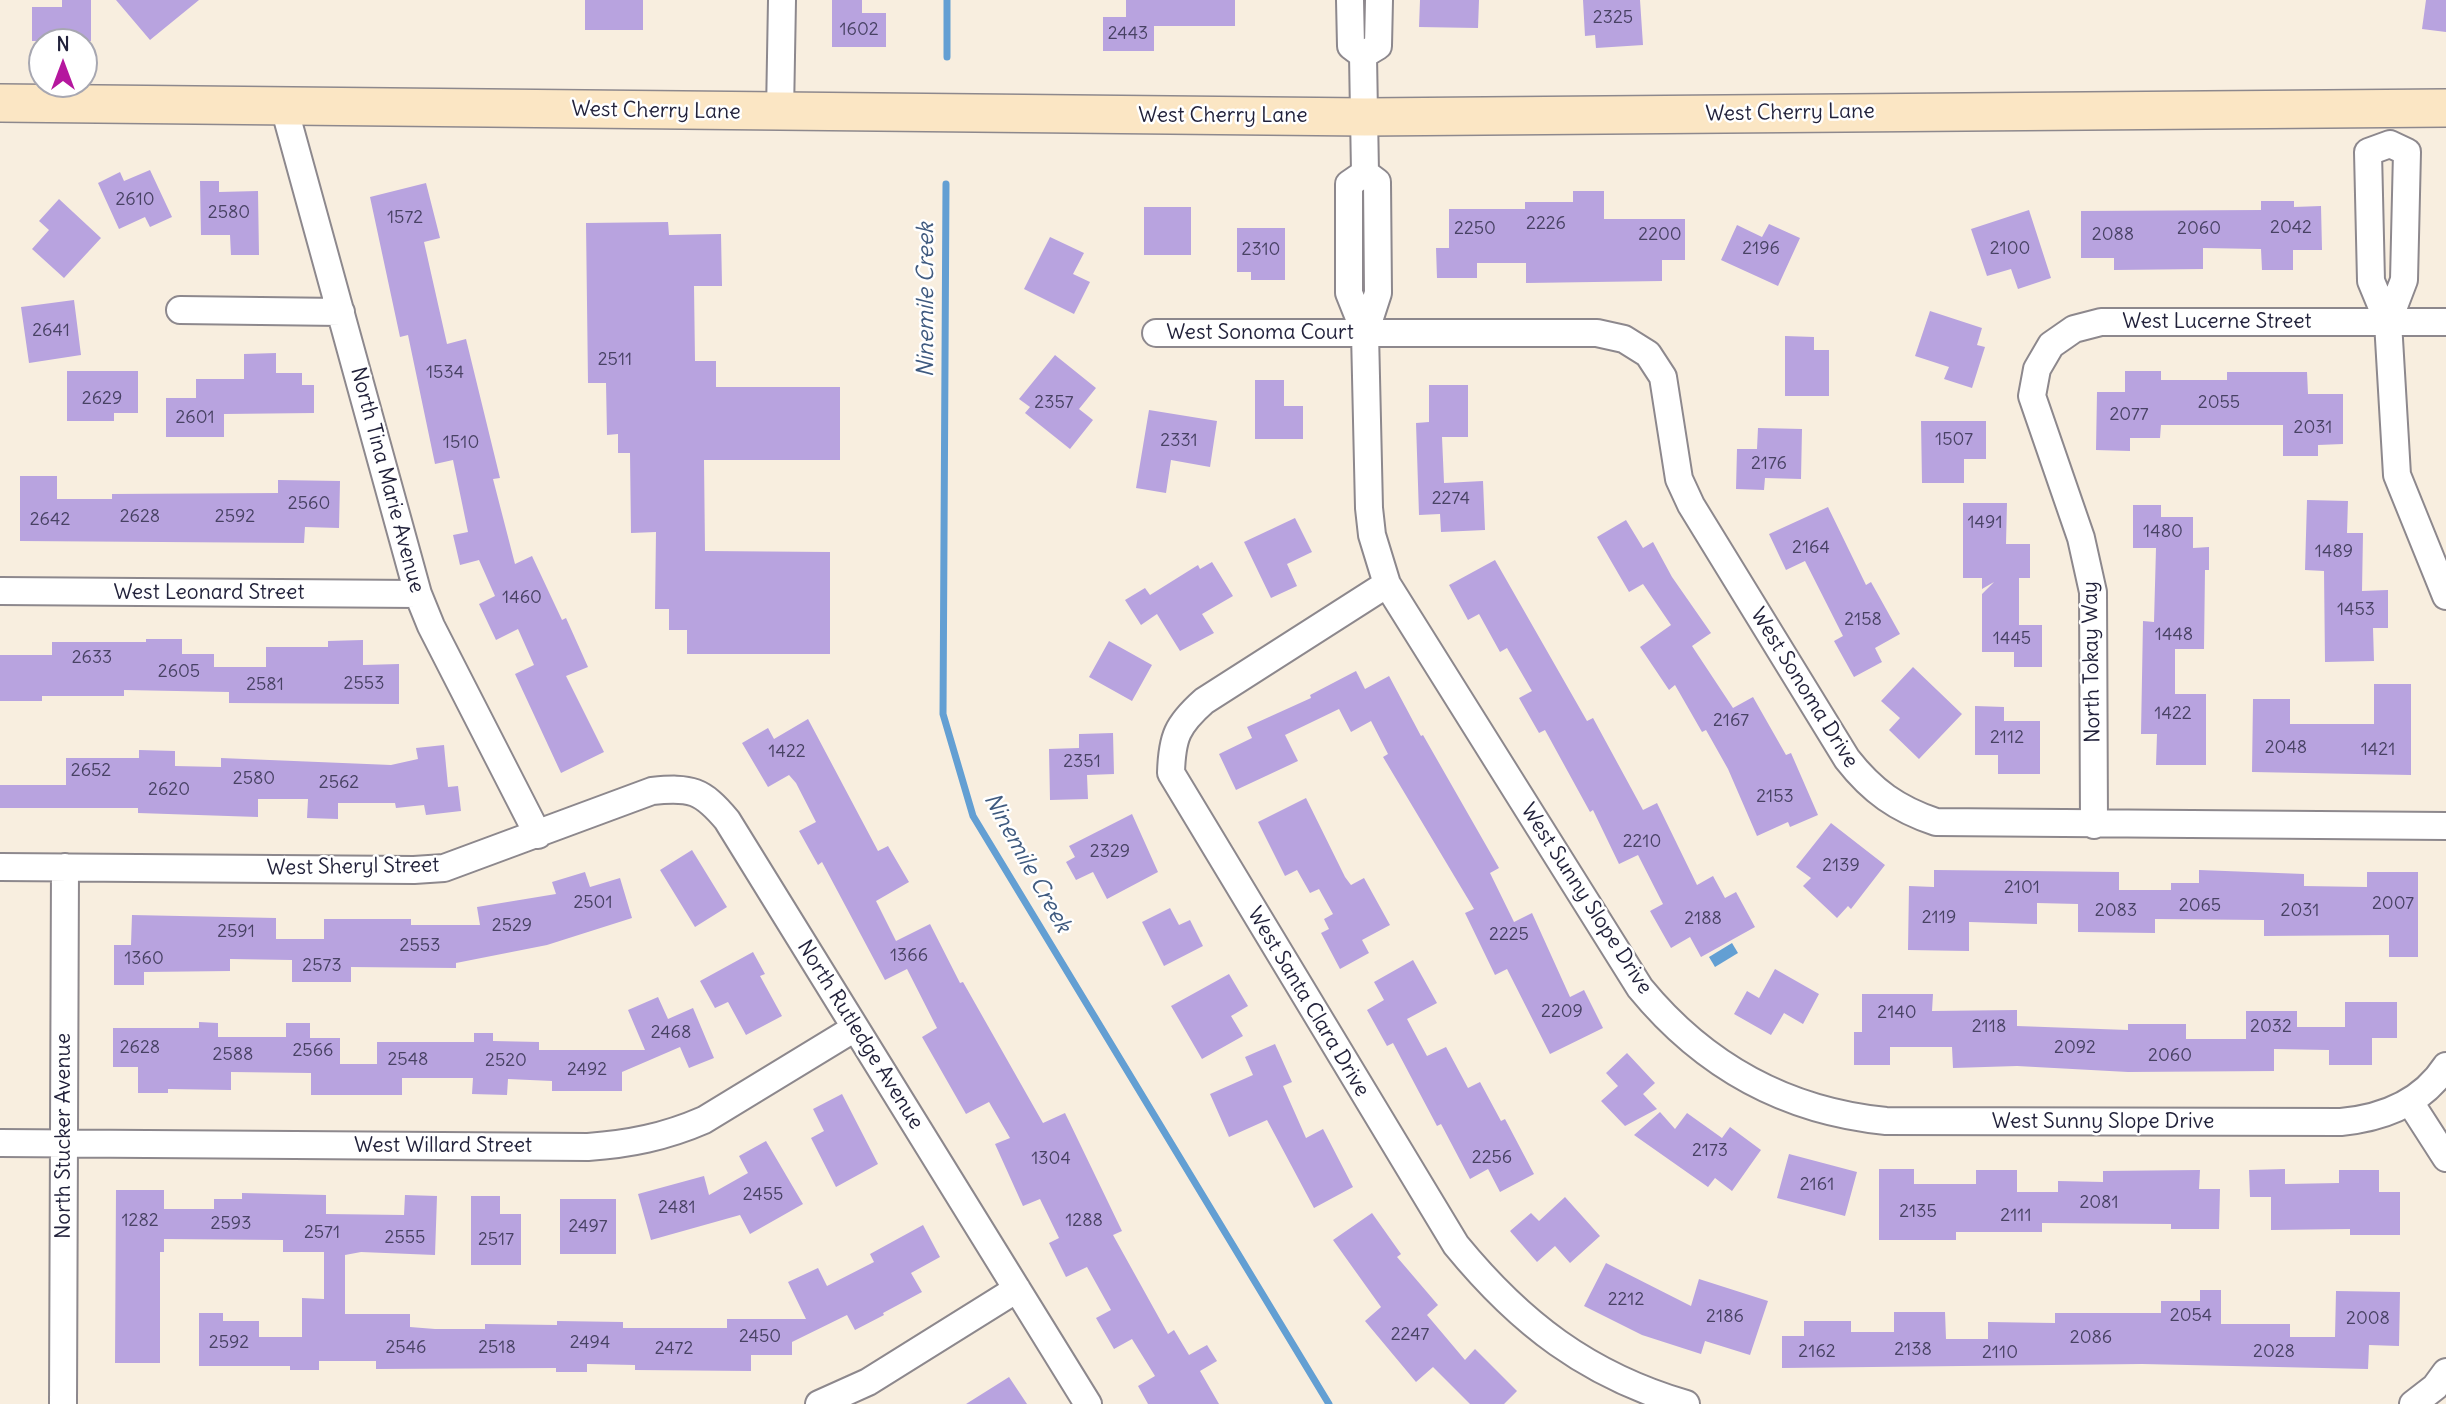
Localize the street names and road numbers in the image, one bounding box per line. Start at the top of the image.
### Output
street label: West Cherry Lane [571,97,741,125]
street label: West Cherry Lane [1705,99,1875,127]
street label: West Cherry Lane [1138,103,1308,129]
street label: West Lucerne Street [2122,309,2312,335]
street label: West Sonoma Court [1166,320,1354,346]
street label: North Tina Marie Avenue [345,364,429,596]
street label: West Leonard Street [113,580,305,606]
street label: North Tokay Way [2078,581,2106,743]
street label: West Sonoma Drive [1745,603,1863,773]
street label: West Sunny Slope Drive [1515,799,1657,999]
street label: West Sheryl Street [266,853,440,881]
street label: West Santa Clara Drive [1241,903,1375,1101]
street label: North Rutledge Avenue [791,936,929,1134]
street label: North Stucker Avenue [51,1033,77,1239]
street label: West Sunny Slope Drive [1992,1109,2214,1135]
street label: West Willard Street [354,1133,532,1159]

